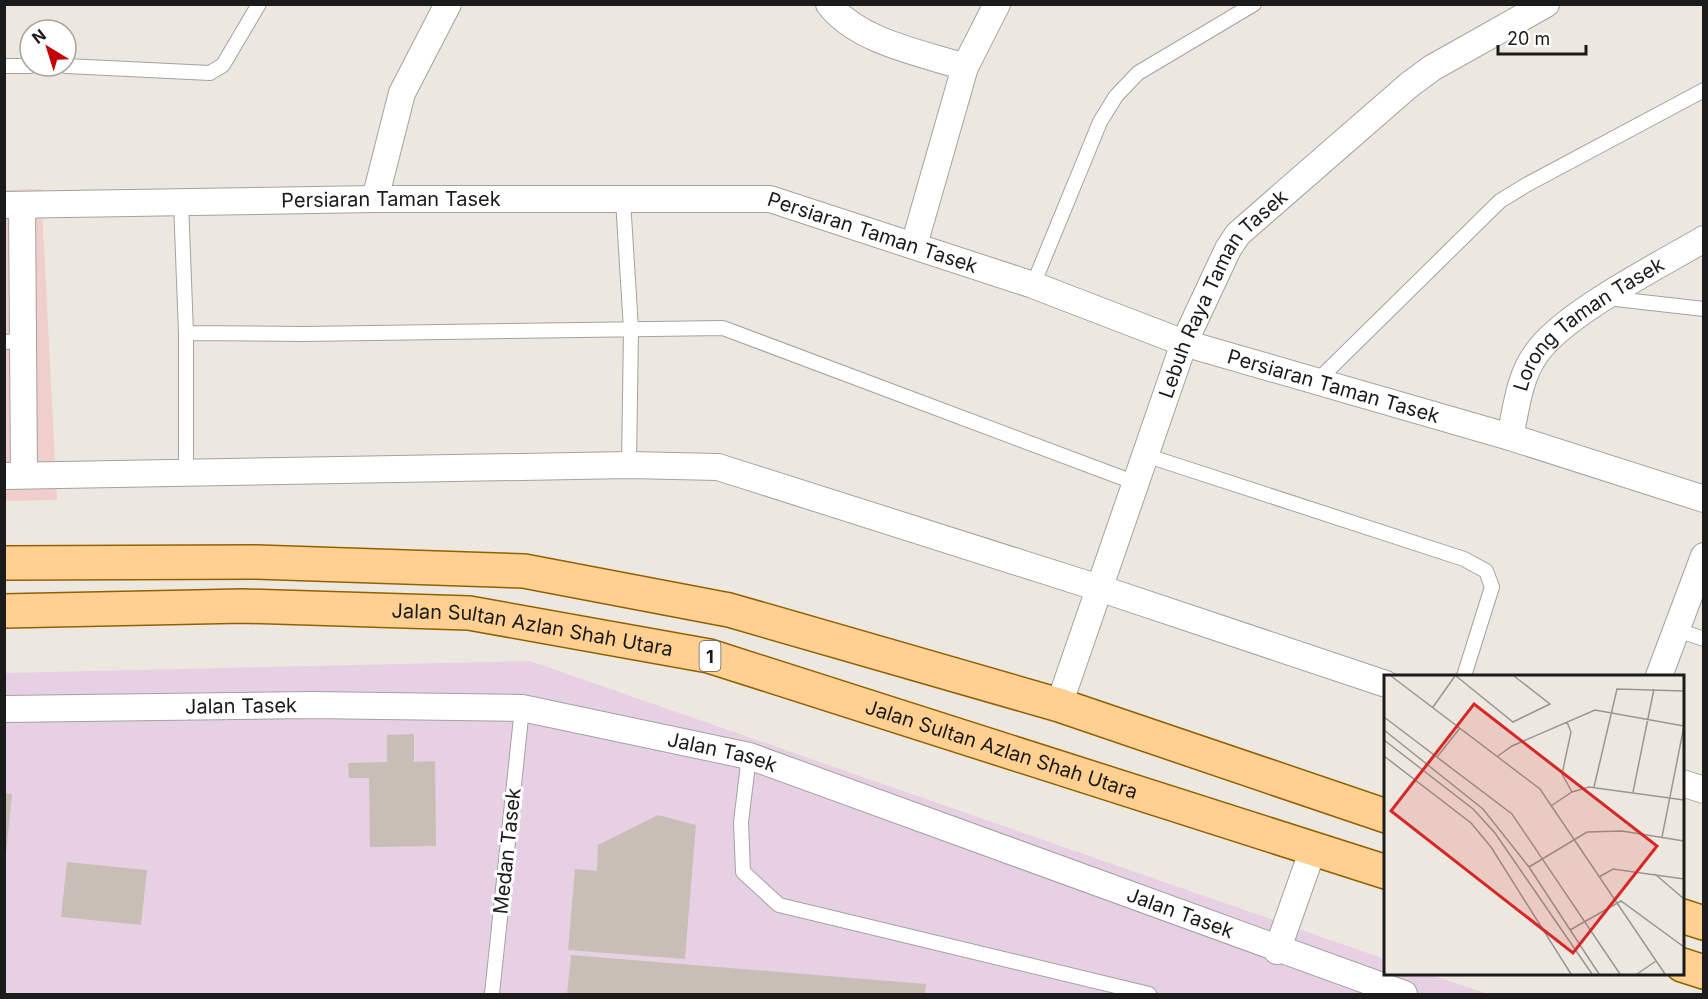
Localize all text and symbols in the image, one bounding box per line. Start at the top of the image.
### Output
north arrow [18,18,78,78]
scale bar [1498,18,1586,56]
text: N [28,25,50,48]
text: 20 m [1507,28,1550,49]
street label: Lebuh Raya Taman Tasek [1154,184,1292,401]
street label: Persiaran Taman Tasek [281,187,501,213]
street label: Persiaran Taman Tasek [765,187,981,278]
street label: Lorong Taman Tasek [1508,252,1668,394]
street label: Persiaran Taman Tasek [1225,344,1442,428]
street label: Jalan Sultan Azlan Shah Utara [391,599,675,661]
road number: 1 [700,641,720,671]
inset map [1384,675,1684,975]
street label: Jalan Tasek [185,693,297,719]
street label: Jalan Sultan Azlan Shah Utara [862,695,1141,804]
street label: Jalan Tasek [665,727,780,777]
street label: Medan Tasek [488,787,526,915]
street label: Jalan Tasek [1124,882,1237,943]

